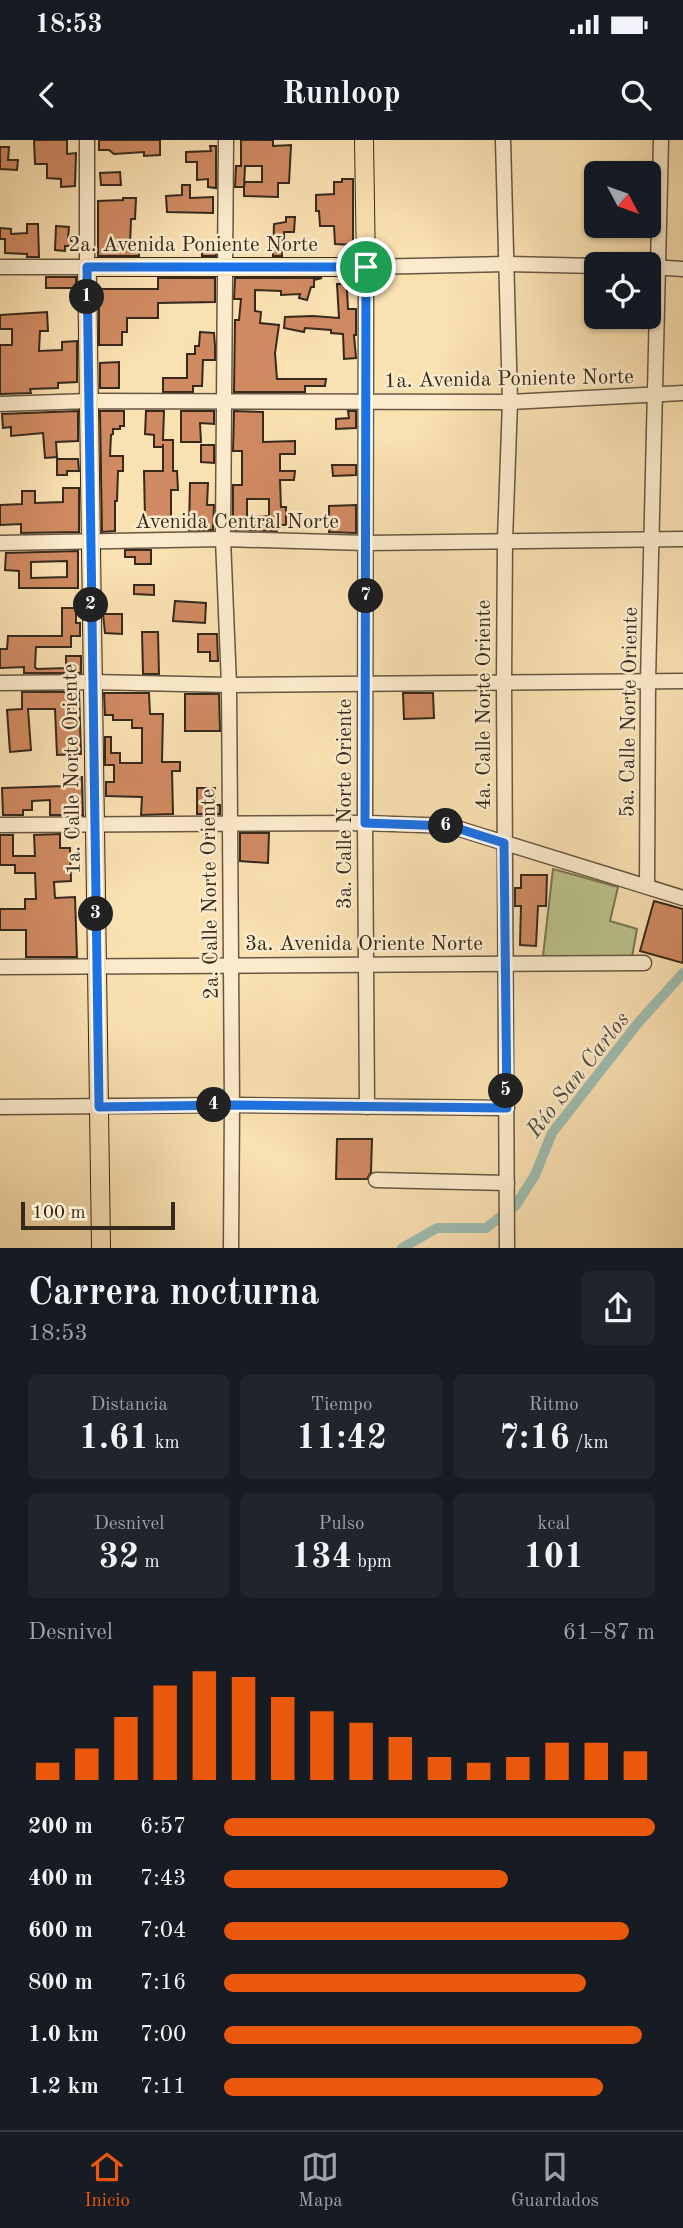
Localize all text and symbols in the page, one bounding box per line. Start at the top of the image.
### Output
text: 18:53 [35,12,103,38]
icon: back [28,76,66,114]
icon: search [617,76,655,114]
text: Runloop [282,79,401,111]
north arrow [584,161,662,238]
map controls [584,161,661,329]
street label: 2a. Avenida Poniente Norte [68,235,318,256]
pin [336,237,396,297]
icon: arrive [347,248,385,286]
button: locate [584,252,661,329]
pin: 1 [70,280,104,314]
text: 1 [81,287,92,306]
street label: 1a. Avenida Poniente Norte [384,367,634,392]
street label: Avenida Central Norte [135,512,339,533]
pin: 7 [348,578,384,614]
text: 7 [360,586,371,605]
pin: 2 [74,588,108,622]
text: 2 [85,595,96,614]
street label: 4a. Calle Norte Oriente [474,600,495,810]
street label: 5a. Calle Norte Oriente [617,606,642,818]
street label: 1a. Calle Norte Oriente [60,663,85,875]
street label: 3a. Calle Norte Oriente [335,699,356,909]
street label: 2a. Calle Norte Oriente [198,788,223,1000]
pin: 6 [428,808,464,844]
text: 6 [440,816,451,835]
pin: 3 [78,896,114,932]
text: 3 [90,904,101,923]
street label: 3a. Avenida Oriente Norte [245,934,483,955]
water label: Río San Carlos [522,1008,634,1143]
pin: 5 [489,1074,524,1108]
text: 5 [500,1081,511,1100]
pin: 4 [196,1088,232,1122]
text: 4 [208,1095,219,1114]
scale bar [21,1199,175,1231]
text: 100 m [32,1204,85,1223]
button: share [581,1271,655,1345]
text: Carrera nocturna [28,1275,319,1313]
text: 18:53 [28,1322,88,1345]
text: Distancia [91,1396,168,1415]
text: Tiempo [311,1396,372,1415]
text: Ritmo [529,1396,579,1415]
text: 1.61 [79,1421,149,1456]
text: 11:42 [296,1421,387,1456]
text: 7:16 [499,1421,570,1456]
text: km [149,1434,180,1453]
text: /km [570,1434,609,1453]
text: Desnivel [94,1515,164,1534]
text: Pulso [319,1515,364,1534]
text: kcal [537,1515,570,1534]
text: 32 [99,1540,139,1575]
text: 134 [291,1540,352,1575]
text: 101 [523,1540,584,1575]
text: m [139,1553,160,1572]
text: bpm [352,1553,392,1572]
text: Desnivel [28,1621,113,1644]
text: 61–87 m [563,1621,655,1644]
text: 200 m [28,1815,93,1838]
text: 6:57 [140,1815,186,1838]
text: 400 m [28,1867,93,1890]
text: 7:43 [140,1867,186,1890]
text: 600 m [28,1919,93,1942]
text: 7:04 [140,1919,186,1942]
text: 800 m [28,1971,93,1994]
text: 7:16 [140,1971,186,1994]
text: 1.0 km [28,2023,99,2046]
text: 7:00 [140,2023,186,2046]
text: 1.2 km [28,2075,99,2098]
text: 7:11 [140,2075,186,2098]
tab: Inicio [84,2148,130,2213]
tab: Mapa [298,2148,343,2213]
tab: Guardados [511,2148,599,2213]

